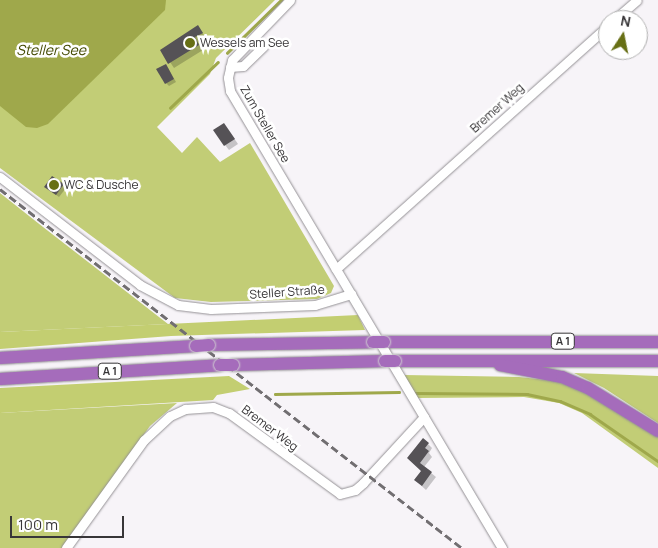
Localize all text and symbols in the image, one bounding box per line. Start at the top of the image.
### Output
north arrow [598,10,648,60]
text: N [619,10,633,31]
place label: Wessels am See [200,36,289,50]
marker: Wessels am See [184,37,196,49]
water label: Steller See [16,42,86,58]
street label: Bremer Weg [467,80,527,136]
street label: Zum Steller See [237,83,293,165]
place label: WC & Dusche [64,178,138,192]
marker: WC & Dusche [48,179,60,191]
street label: Steller Straße [249,282,325,302]
road number: A 1 [550,332,576,350]
road number: A 1 [98,362,122,380]
street label: Bremer Weg [239,402,301,454]
scale bar [12,506,126,538]
text: 100 m [18,514,58,535]

